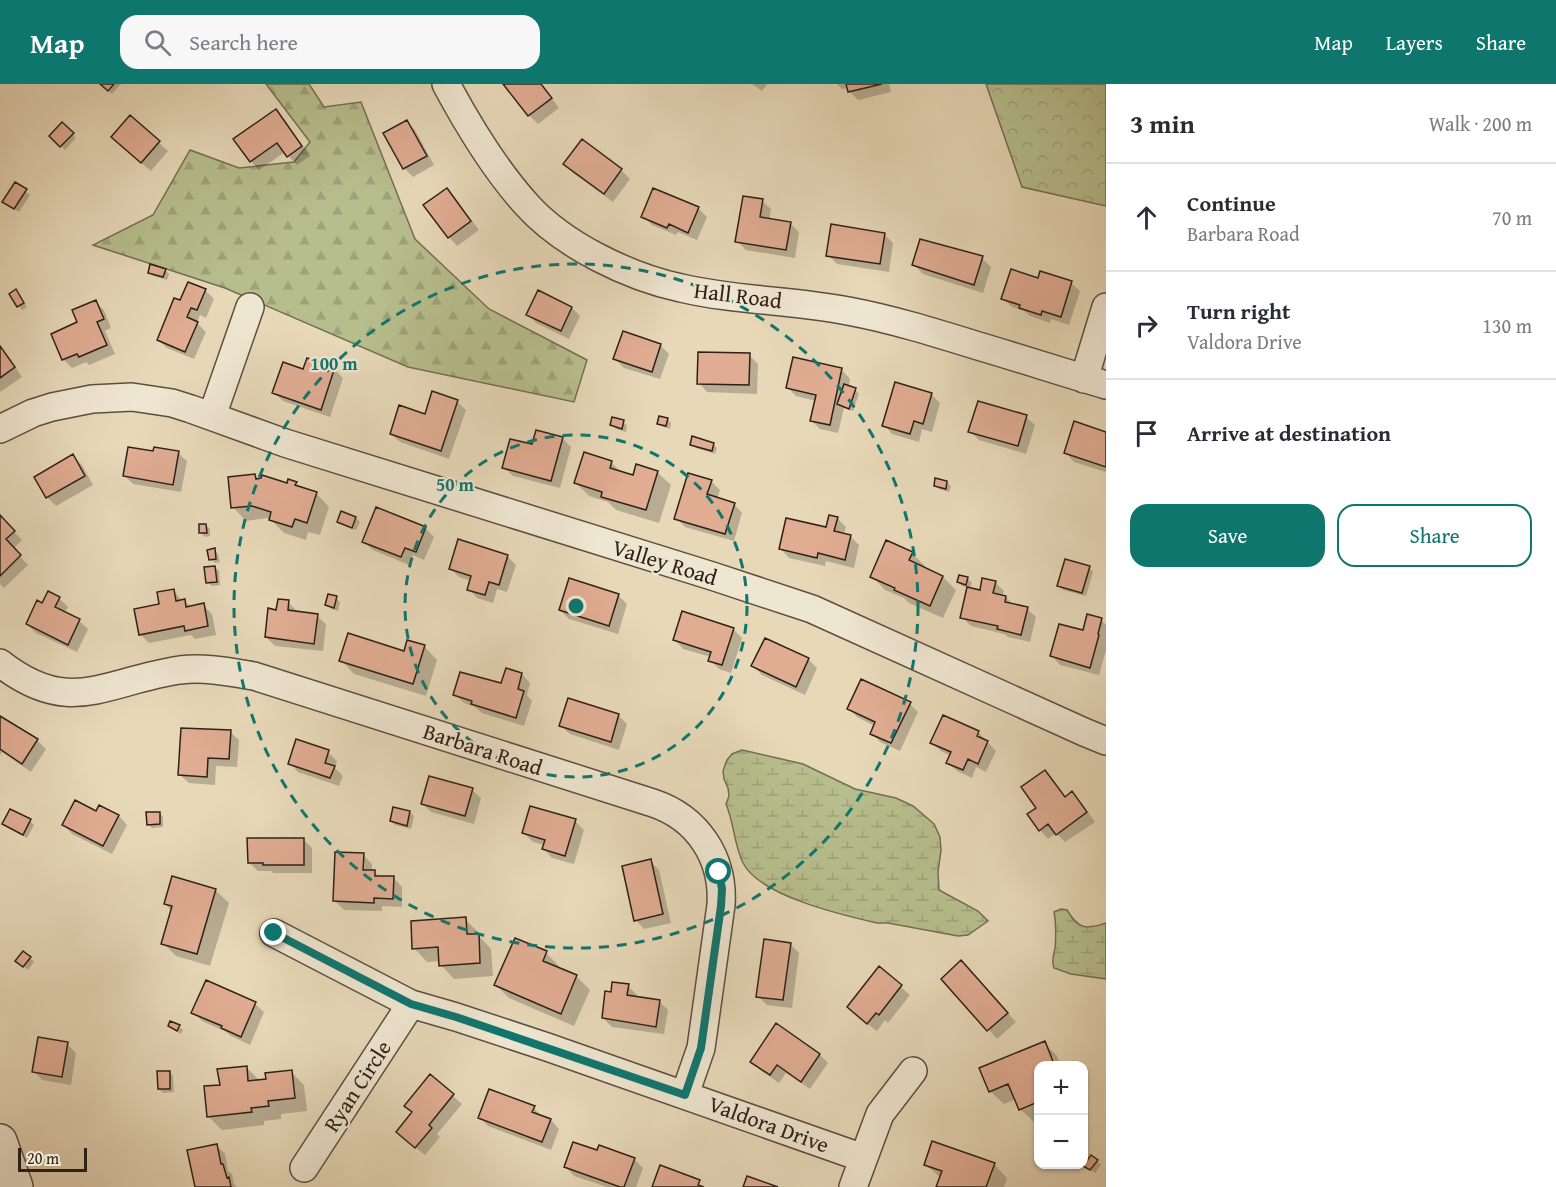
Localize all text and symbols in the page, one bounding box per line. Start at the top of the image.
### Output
search box [120,15,540,69]
text: Map [30,22,84,63]
icon: search [141,26,174,59]
text: Search here [189,26,298,58]
text: Map [1314,27,1353,58]
text: Layers [1386,27,1443,58]
text: Share [1476,27,1526,58]
text: 3 min [1130,104,1195,143]
text: Walk · 200 m [1429,109,1532,138]
text: Continue [1187,187,1276,219]
icon: ahead [1130,201,1163,234]
text: 70 m [1492,203,1532,232]
text: Barbara Road [1187,219,1300,248]
street label: Hall Road [692,274,784,316]
text: Turn right [1187,295,1290,327]
icon: right [1130,309,1163,342]
text: 130 m [1482,311,1532,340]
text: Valdora Drive [1187,327,1302,356]
text: 100 m [310,350,358,377]
icon: arrive [1130,417,1163,450]
text: Arrive at destination [1187,417,1391,449]
text: 50 m [436,471,475,498]
button: Save [1130,504,1325,567]
button: Share [1337,504,1532,567]
street label: Valley Road [609,531,722,593]
centre of rings [566,596,586,616]
street label: Barbara Road [419,715,547,783]
route start [705,858,731,884]
route end [260,919,286,945]
street label: Ryan Circle [315,1034,399,1138]
map controls [1034,1061,1088,1169]
button: + [1034,1061,1088,1115]
street label: Valdora Drive [704,1087,834,1161]
button: − [1034,1115,1088,1169]
scale bar [18,1145,87,1172]
text: 20 m [27,1146,59,1170]

